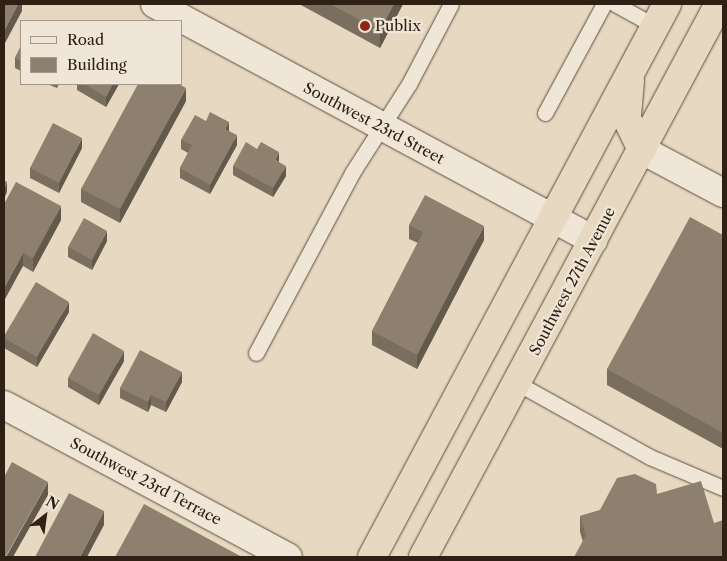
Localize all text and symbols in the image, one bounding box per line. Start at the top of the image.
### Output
place label: Publix [375,17,421,35]
legend [20,20,182,85]
marker: Publix [359,20,371,32]
text: Road [67,30,104,49]
text: Building [67,55,127,74]
street label: Southwest 23rd Street [301,78,447,168]
street label: Southwest 27th Avenue [525,204,619,358]
street label: Southwest 23rd Terrace [67,433,225,529]
north arrow [20,491,70,541]
text: N [43,492,62,514]

